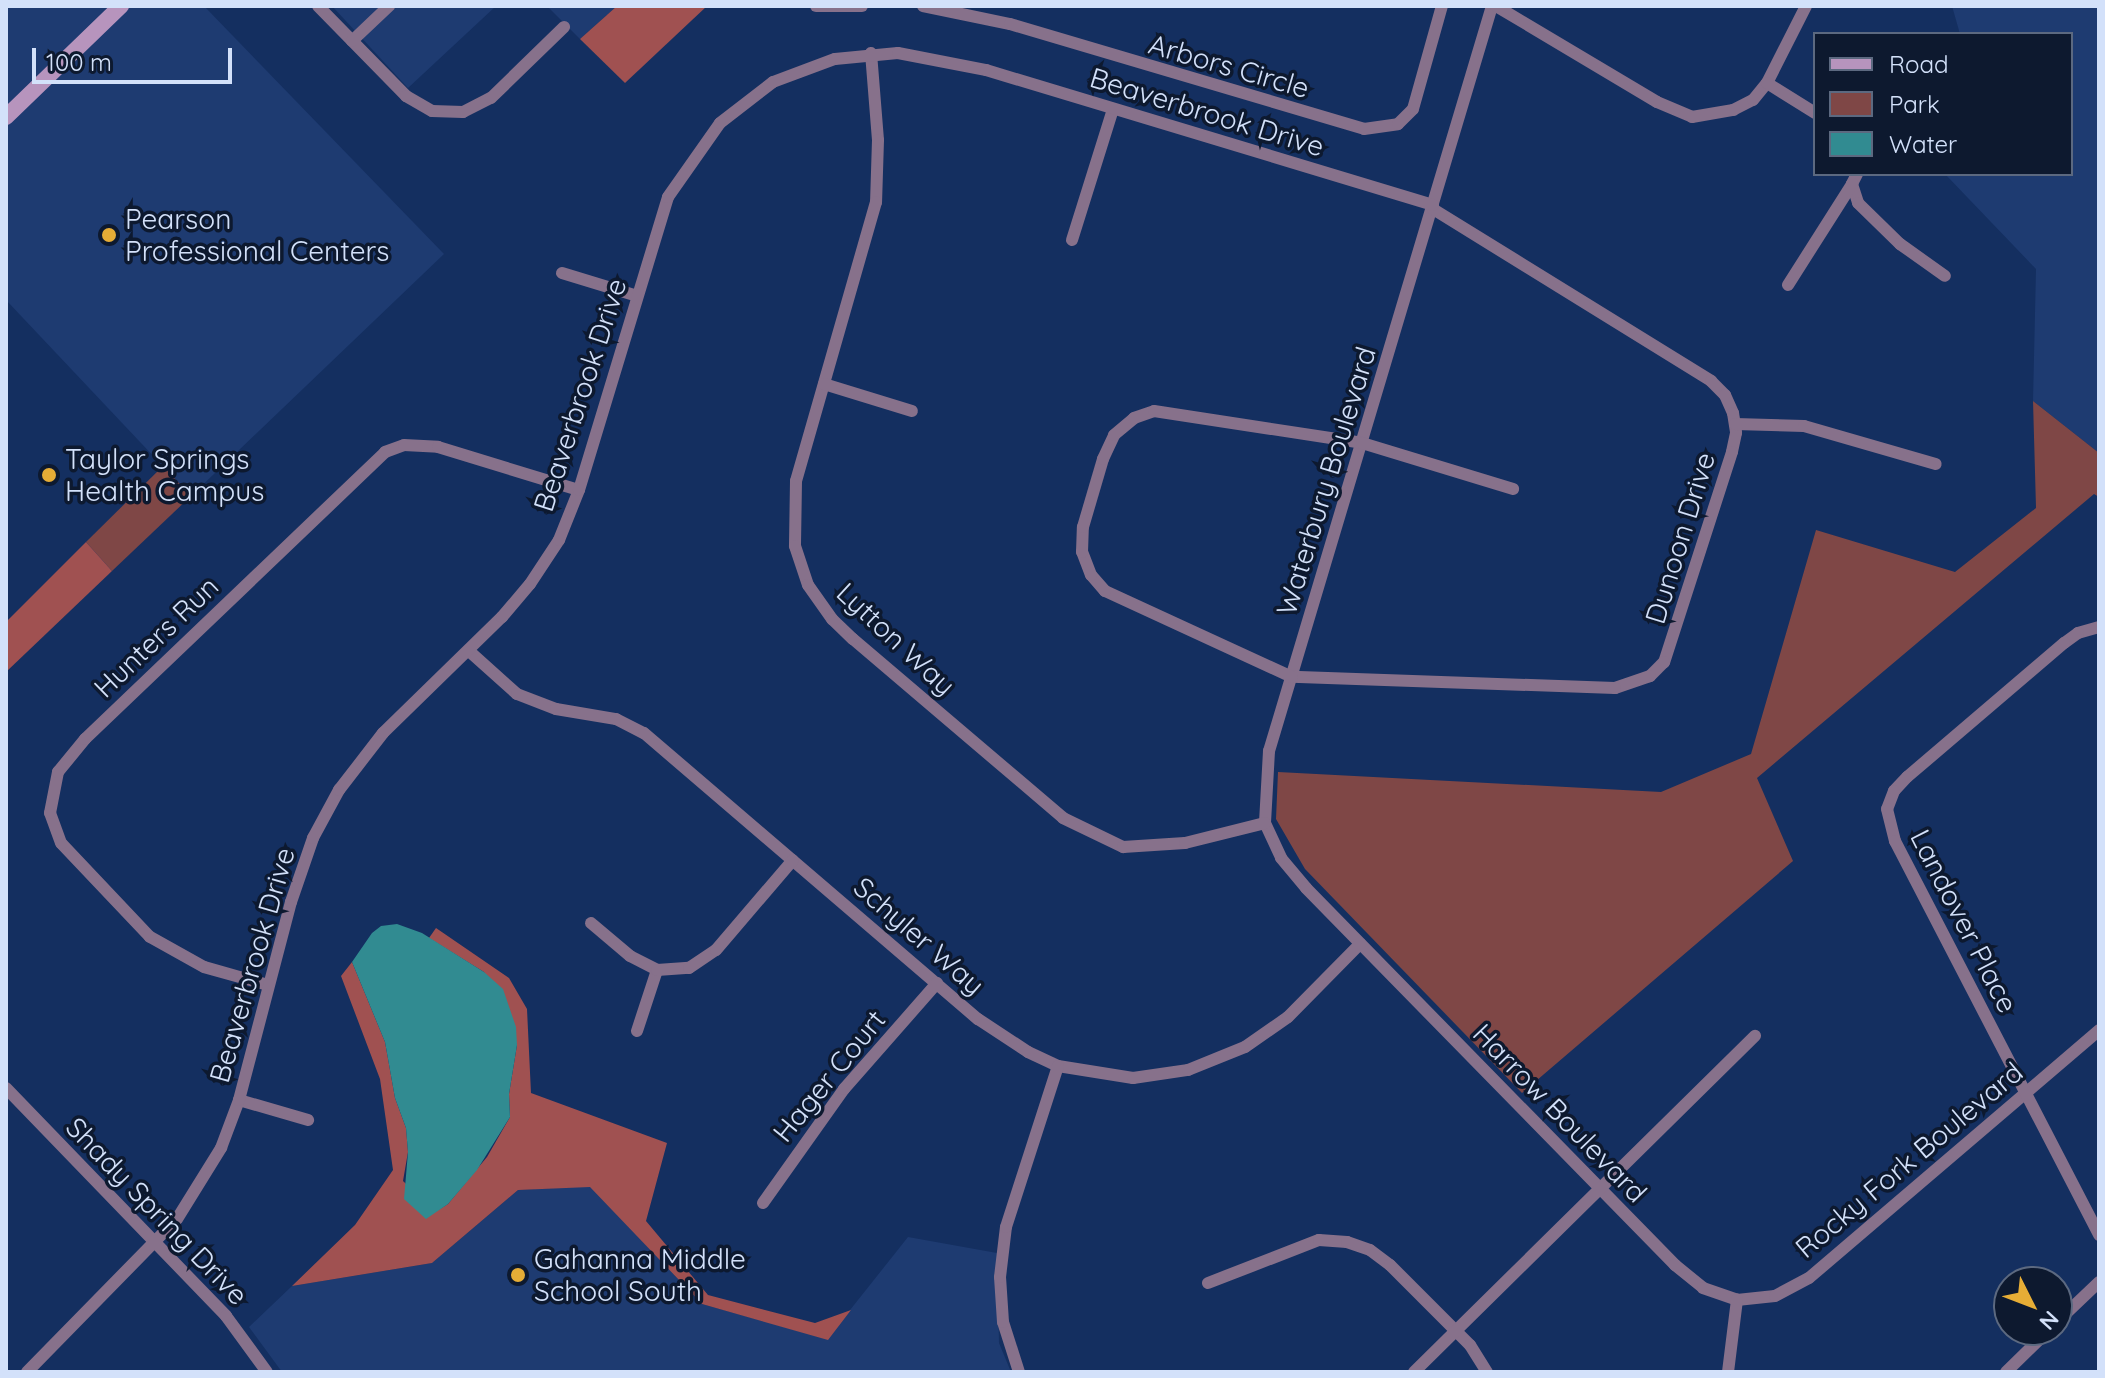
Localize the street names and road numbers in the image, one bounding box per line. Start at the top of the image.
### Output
street label: Arbors Circle [1145,27,1313,105]
street label: Beaverbrook Drive [1086,60,1328,164]
street label: Beaverbrook Drive [526,274,634,516]
street label: Waterbury Boulevard [1269,343,1383,619]
street label: Dunoon Drive [1638,448,1722,628]
street label: Hunters Run [87,569,225,705]
street label: Lytton Way [830,576,962,702]
street label: Landover Place [1903,824,2025,1018]
street label: Beaverbrook Drive [202,844,302,1086]
street label: Schyler Way [847,870,991,1002]
street label: Hager Court [766,1003,892,1149]
street label: Harrow Boulevard [1466,1017,1654,1209]
street label: Rocky Fork Boulevard [1789,1055,2029,1265]
street label: Shady Spring Drive [59,1110,255,1312]

